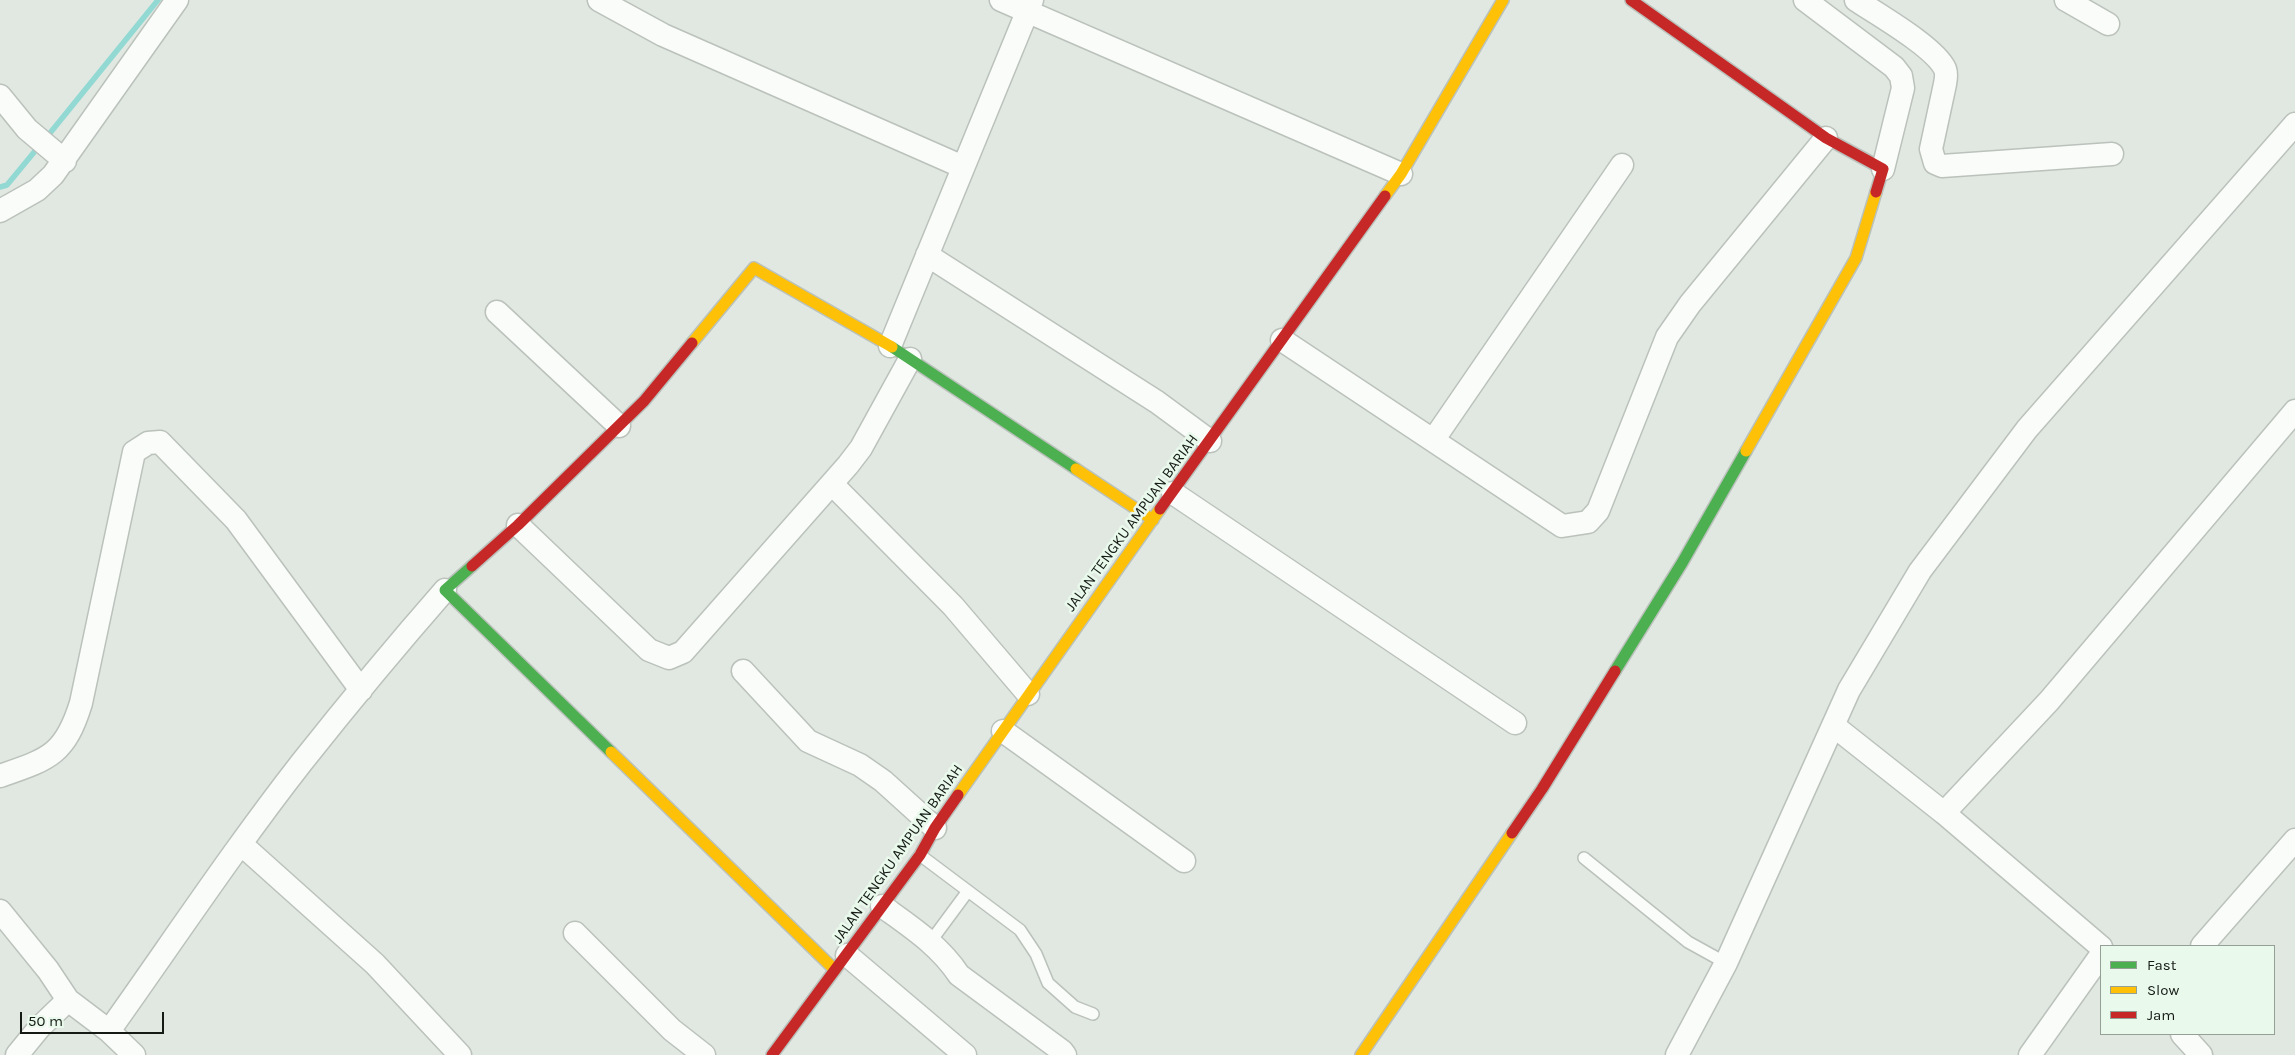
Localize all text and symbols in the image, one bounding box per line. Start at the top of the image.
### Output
street label: JALAN TENGKU AMPUAN BARIAH [1062,431,1202,615]
street label: JALAN TENGKU AMPUAN BARIAH [829,761,967,947]
legend [2100,945,2275,1035]
text: Fast [2147,956,2176,974]
text: Slow [2147,981,2179,999]
scale bar [22,1002,166,1034]
text: Jam [2147,1006,2175,1024]
text: 50 m [28,1012,63,1030]

